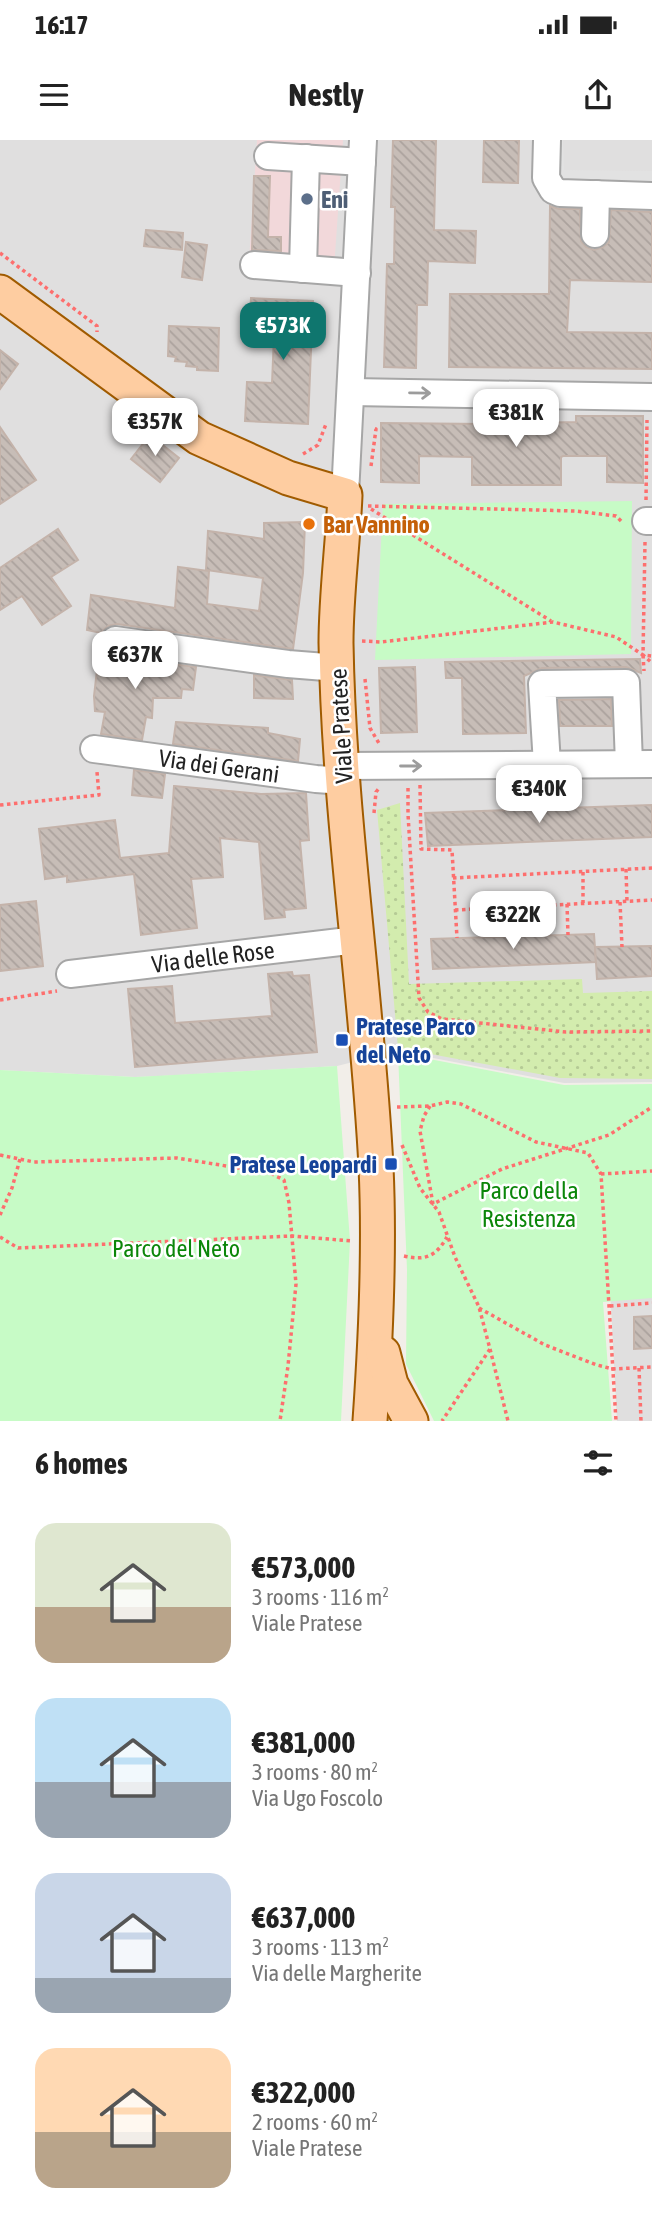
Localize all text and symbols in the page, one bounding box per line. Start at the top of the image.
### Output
text: 16:17 [35,10,89,40]
icon: menu [35,76,73,114]
text: Nestly [288,76,364,113]
icon: share [579,76,617,114]
place label: Eni [321,186,348,213]
marker: Eni [299,191,315,207]
pin: €573K [234,302,332,362]
text: €573K [256,312,310,338]
one-way arrow [408,386,431,400]
pin: €381K [467,390,565,449]
pin: €357K [106,398,204,458]
text: €381K [489,399,543,425]
text: €357K [128,408,182,434]
place label: Bar Vannino [323,511,430,538]
marker: Bar Vannino [301,516,317,532]
pin: €637K [86,631,184,691]
text: €637K [108,641,162,667]
street label: Viale Pratese [325,668,357,784]
street label: Via dei Gerani [157,744,281,788]
one-way arrow [399,759,422,772]
pin: €340K [490,766,588,825]
text: €340K [512,775,566,801]
pin: €322K [464,892,562,951]
text: €322K [486,901,540,927]
street label: Via delle Rose [150,936,276,978]
place label: Pratese Parco del Neto [356,1013,475,1068]
marker: Pratese Parco del Neto [334,1032,350,1048]
place label: Pratese Leopardi [229,1151,377,1178]
marker: Pratese Leopardi [383,1156,399,1172]
park label: Parco della Resistenza [479,1177,579,1232]
park label: Parco del Neto [112,1235,240,1262]
icon: filters [579,1444,617,1482]
text: 6 homes [35,1446,128,1480]
text: €573,000 [252,1550,355,1584]
icon: home [91,1551,175,1635]
text: 3 rooms · 116 m² [252,1584,389,1610]
text: Viale Pratese [252,1610,362,1636]
text: €381,000 [252,1725,355,1759]
icon: home [91,1726,175,1810]
text: 3 rooms · 80 m² [252,1759,378,1785]
text: Via Ugo Foscolo [252,1785,383,1811]
text: €637,000 [252,1900,355,1934]
icon: home [91,1901,175,1985]
text: 3 rooms · 113 m² [252,1934,389,1960]
text: Via delle Margherite [252,1960,422,1986]
text: €322,000 [252,2075,355,2109]
icon: home [91,2076,175,2160]
text: 2 rooms · 60 m² [252,2109,378,2135]
text: Viale Pratese [252,2135,362,2161]

